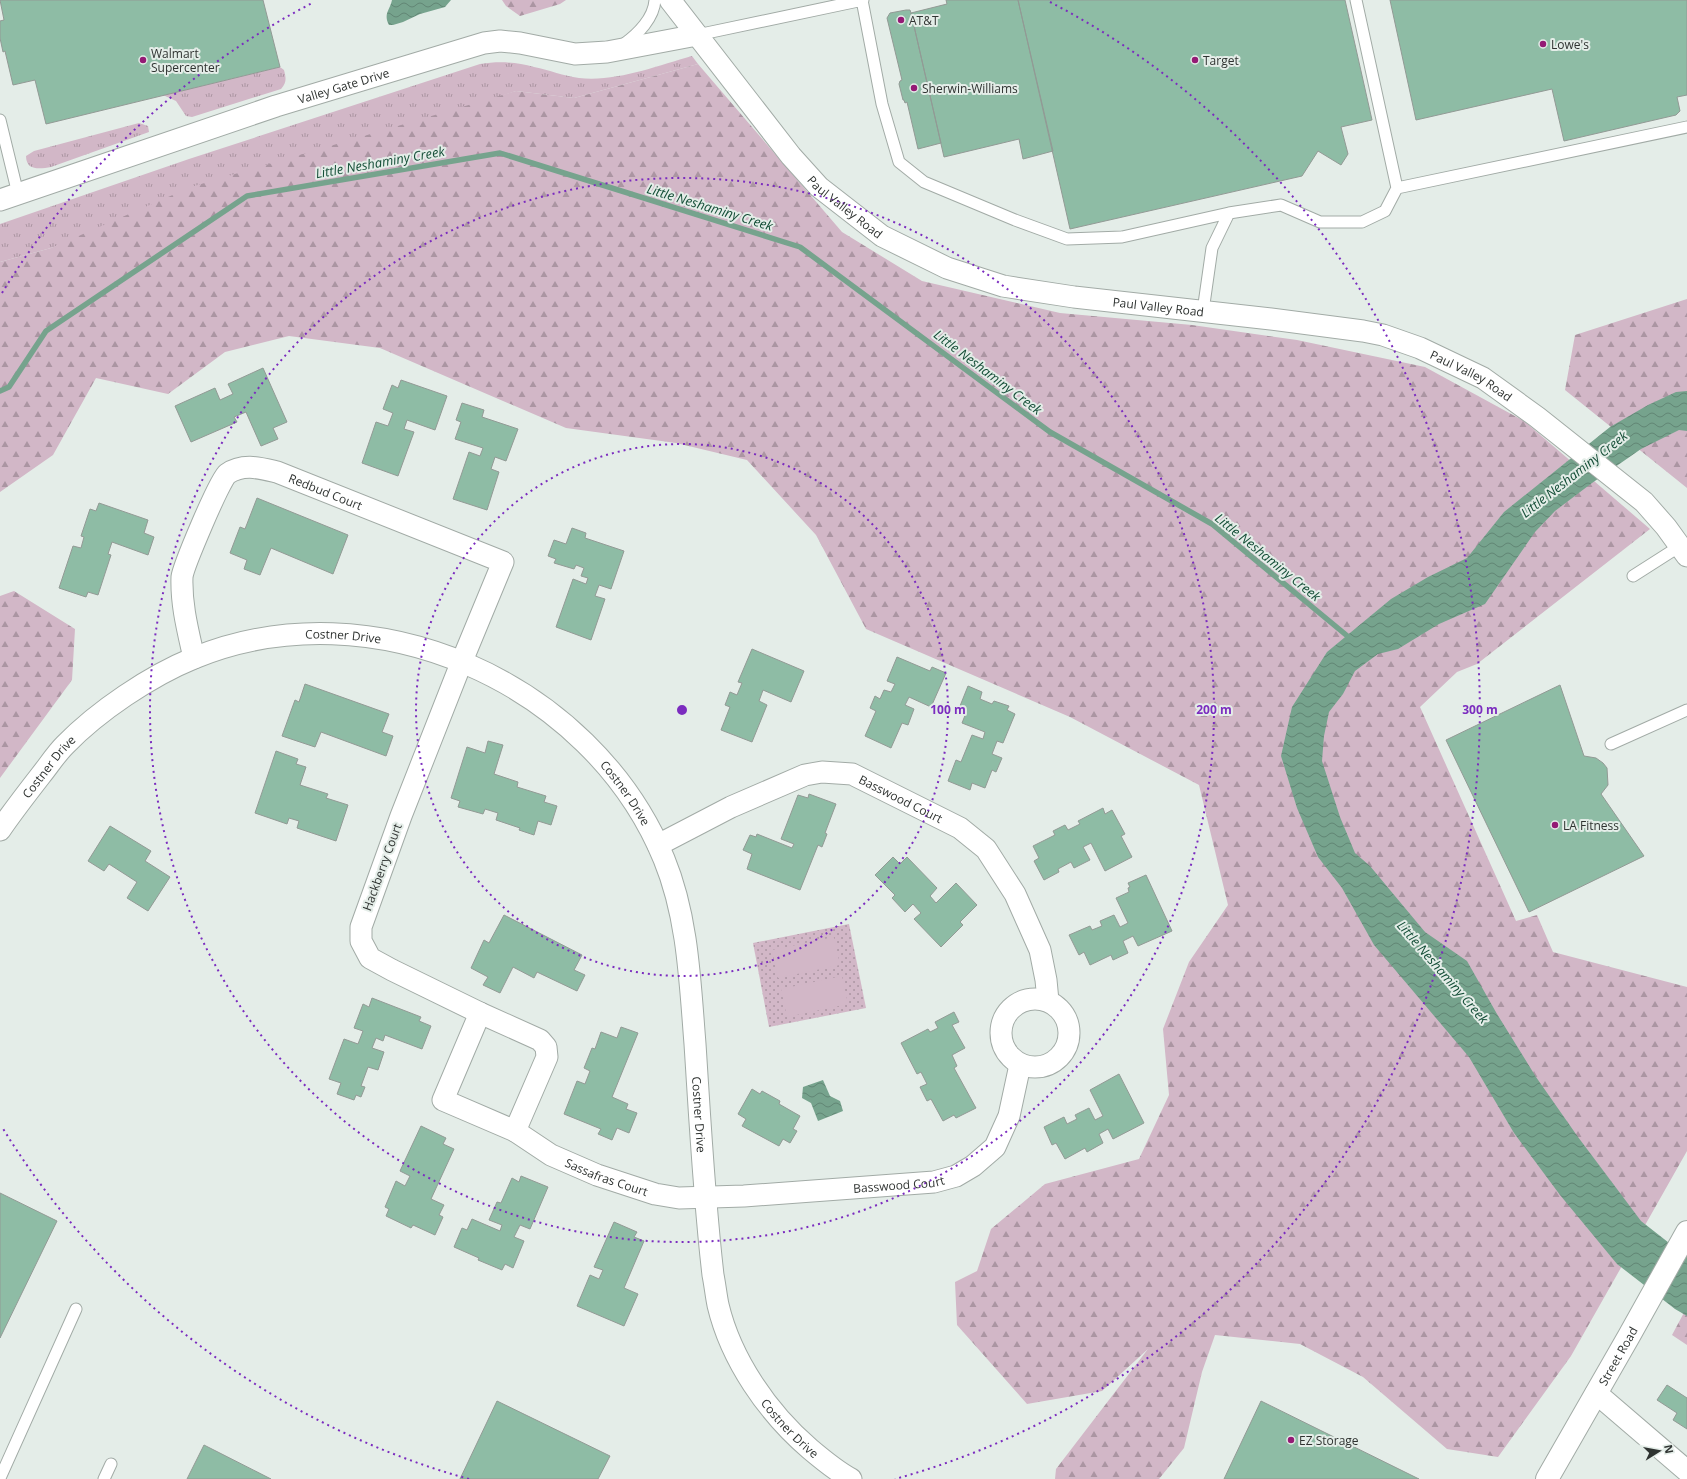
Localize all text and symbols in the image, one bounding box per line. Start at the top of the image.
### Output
place label: AT&T [909,12,939,29]
marker: AT&T [896,15,906,25]
place label: Lowe's [1551,36,1589,53]
marker: Lowe's [1538,39,1548,49]
place label: Walmart Supercenter [151,45,220,76]
place label: Target [1203,52,1239,69]
marker: Walmart Supercenter [138,55,148,65]
marker: Target [1190,55,1200,65]
street label: Valley Gate Drive [296,64,391,107]
place label: Sherwin-Williams [922,80,1018,97]
marker: Sherwin-Williams [909,83,919,93]
water label: Little Neshaminy Creek [314,142,447,182]
street label: Paul Valley Road [804,172,886,242]
water label: Little Neshaminy Creek [645,179,776,235]
street label: Paul Valley Road [1112,293,1205,320]
water label: Little Neshaminy Creek [930,325,1046,419]
street label: Paul Valley Road [1427,346,1516,405]
water label: Little Neshaminy Creek [1517,426,1632,521]
street label: Redbud Court [286,469,365,514]
water label: Little Neshaminy Creek [1211,509,1325,606]
street label: Costner Drive [305,625,383,647]
text: 100 m [930,701,966,718]
text: 200 m [1196,701,1232,718]
text: 300 m [1462,701,1498,718]
centre of rings [675,703,689,717]
street label: Costner Drive [18,731,79,801]
street label: Costner Drive [597,756,655,829]
street label: Basswood Court [856,770,946,827]
place label: LA Fitness [1563,817,1619,834]
marker: LA Fitness [1550,820,1560,830]
street label: Hackberry Court [358,821,406,913]
water label: Little Neshaminy Creek [1393,917,1493,1028]
street label: Costner Drive [689,1076,711,1153]
street label: Sassafras Court [562,1154,650,1200]
street label: Basswood Court [853,1171,946,1196]
street label: Street Road [1594,1323,1641,1388]
street label: Costner Drive [758,1395,823,1462]
north arrow [1639,1431,1679,1471]
place label: EZ Storage [1299,1432,1359,1449]
marker: EZ Storage [1286,1435,1296,1445]
text: N [1661,1443,1678,1455]

